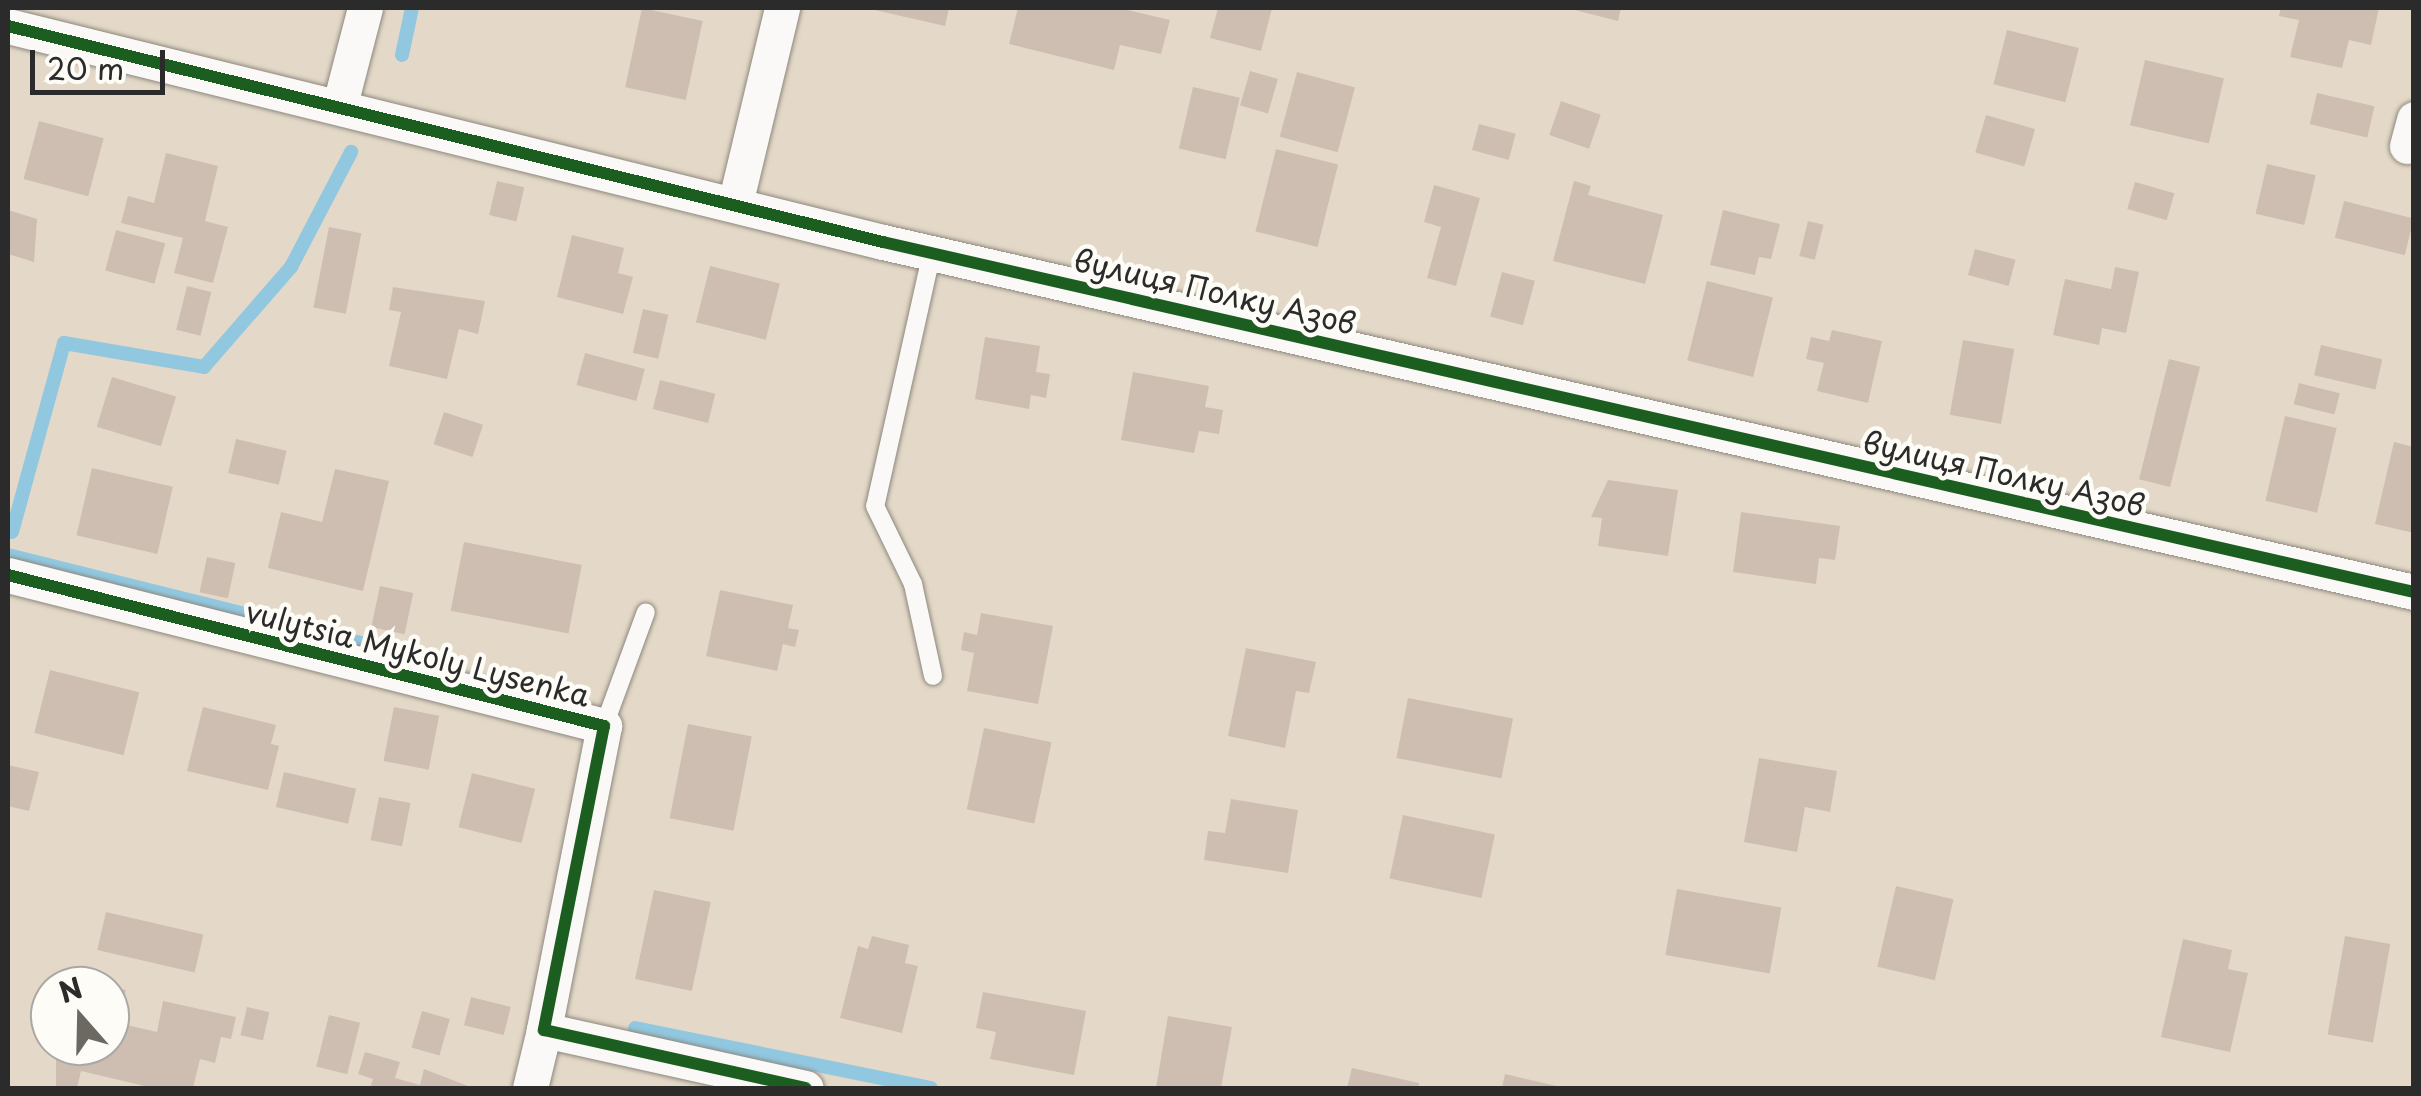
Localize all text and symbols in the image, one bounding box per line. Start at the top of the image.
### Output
scale bar [35,30,170,92]
text: 20 m [47,45,124,90]
street label: вулиця Полку Азов [1072,241,1358,341]
street label: вулиця Полку Азов [1861,423,2147,523]
street label: vulytsia Mykoly Lysenka [244,593,592,713]
text: N [52,965,88,1013]
north arrow [30,966,130,1066]

